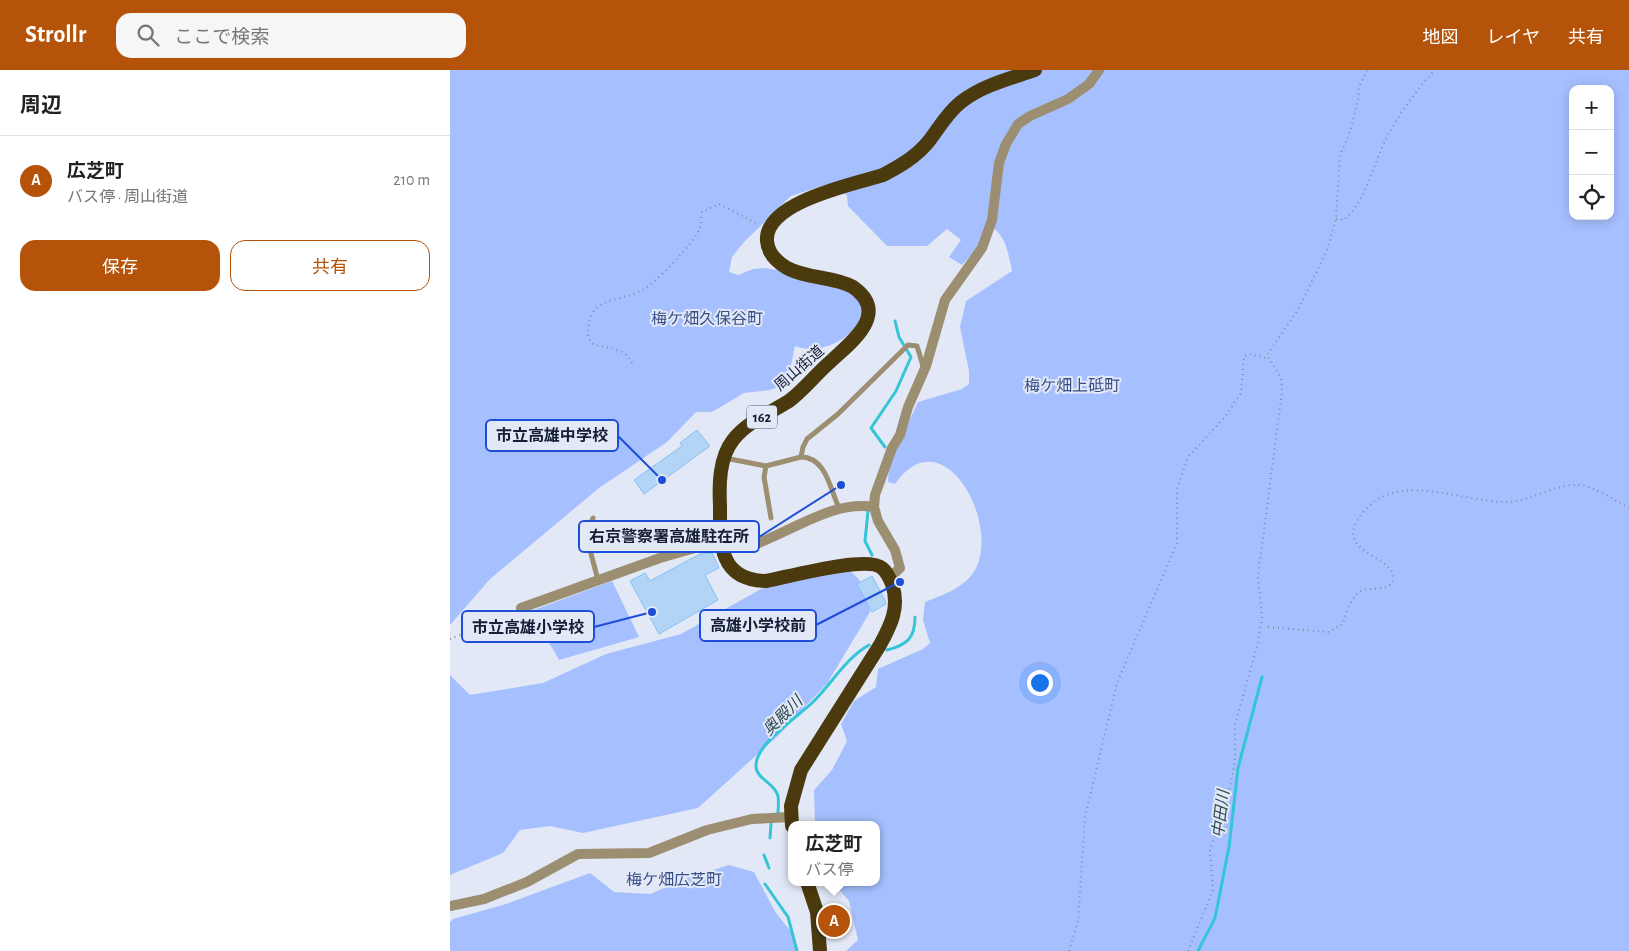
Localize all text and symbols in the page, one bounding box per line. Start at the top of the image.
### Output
search box [116,13,466,58]
icon: search [134,21,162,49]
text: Strollr [25,23,86,47]
text: ここで検索 [174,28,269,47]
text: 地図 [1423,29,1459,47]
text: レイヤ [1487,29,1540,47]
text: 共有 [1568,29,1604,47]
map controls [1569,85,1614,220]
button: + [1569,85,1614,130]
text: 周辺 [20,95,62,116]
button: − [1569,130,1614,175]
text: 広芝町 [67,162,124,181]
text: A [31,172,41,188]
text: 210 m [393,172,430,188]
button: locate [1569,175,1614,220]
text: バス停 · 周山街道 [67,189,188,205]
button: 保存 [20,240,220,291]
button: 共有 [230,240,430,291]
district label: 梅ケ畑久保谷町 [651,310,763,327]
street label: 周山街道 [771,342,827,394]
district label: 梅ケ畑上砥町 [1024,377,1120,394]
road number: 162 [747,406,777,428]
callout: 市立高雄中学校 [486,420,618,451]
text: 市立高雄中学校 [496,427,608,444]
callout: 右京警察署高雄駐在所 [579,521,759,552]
text: 右京警察署高雄駐在所 [589,528,749,545]
callout: 高雄小学校前 [700,610,816,641]
callout: 市立高雄小学校 [462,611,594,642]
text: 高雄小学校前 [710,617,806,634]
text: 市立高雄小学校 [472,619,584,636]
your location [1027,670,1053,696]
water label: 奥殿川 [759,691,807,738]
water label: 中田川 [1209,787,1232,839]
popup [788,821,880,886]
text: 広芝町 [805,835,863,854]
text: バス停 [805,862,854,878]
district label: 梅ケ畑広芝町 [626,871,722,888]
pin: A [818,902,850,940]

